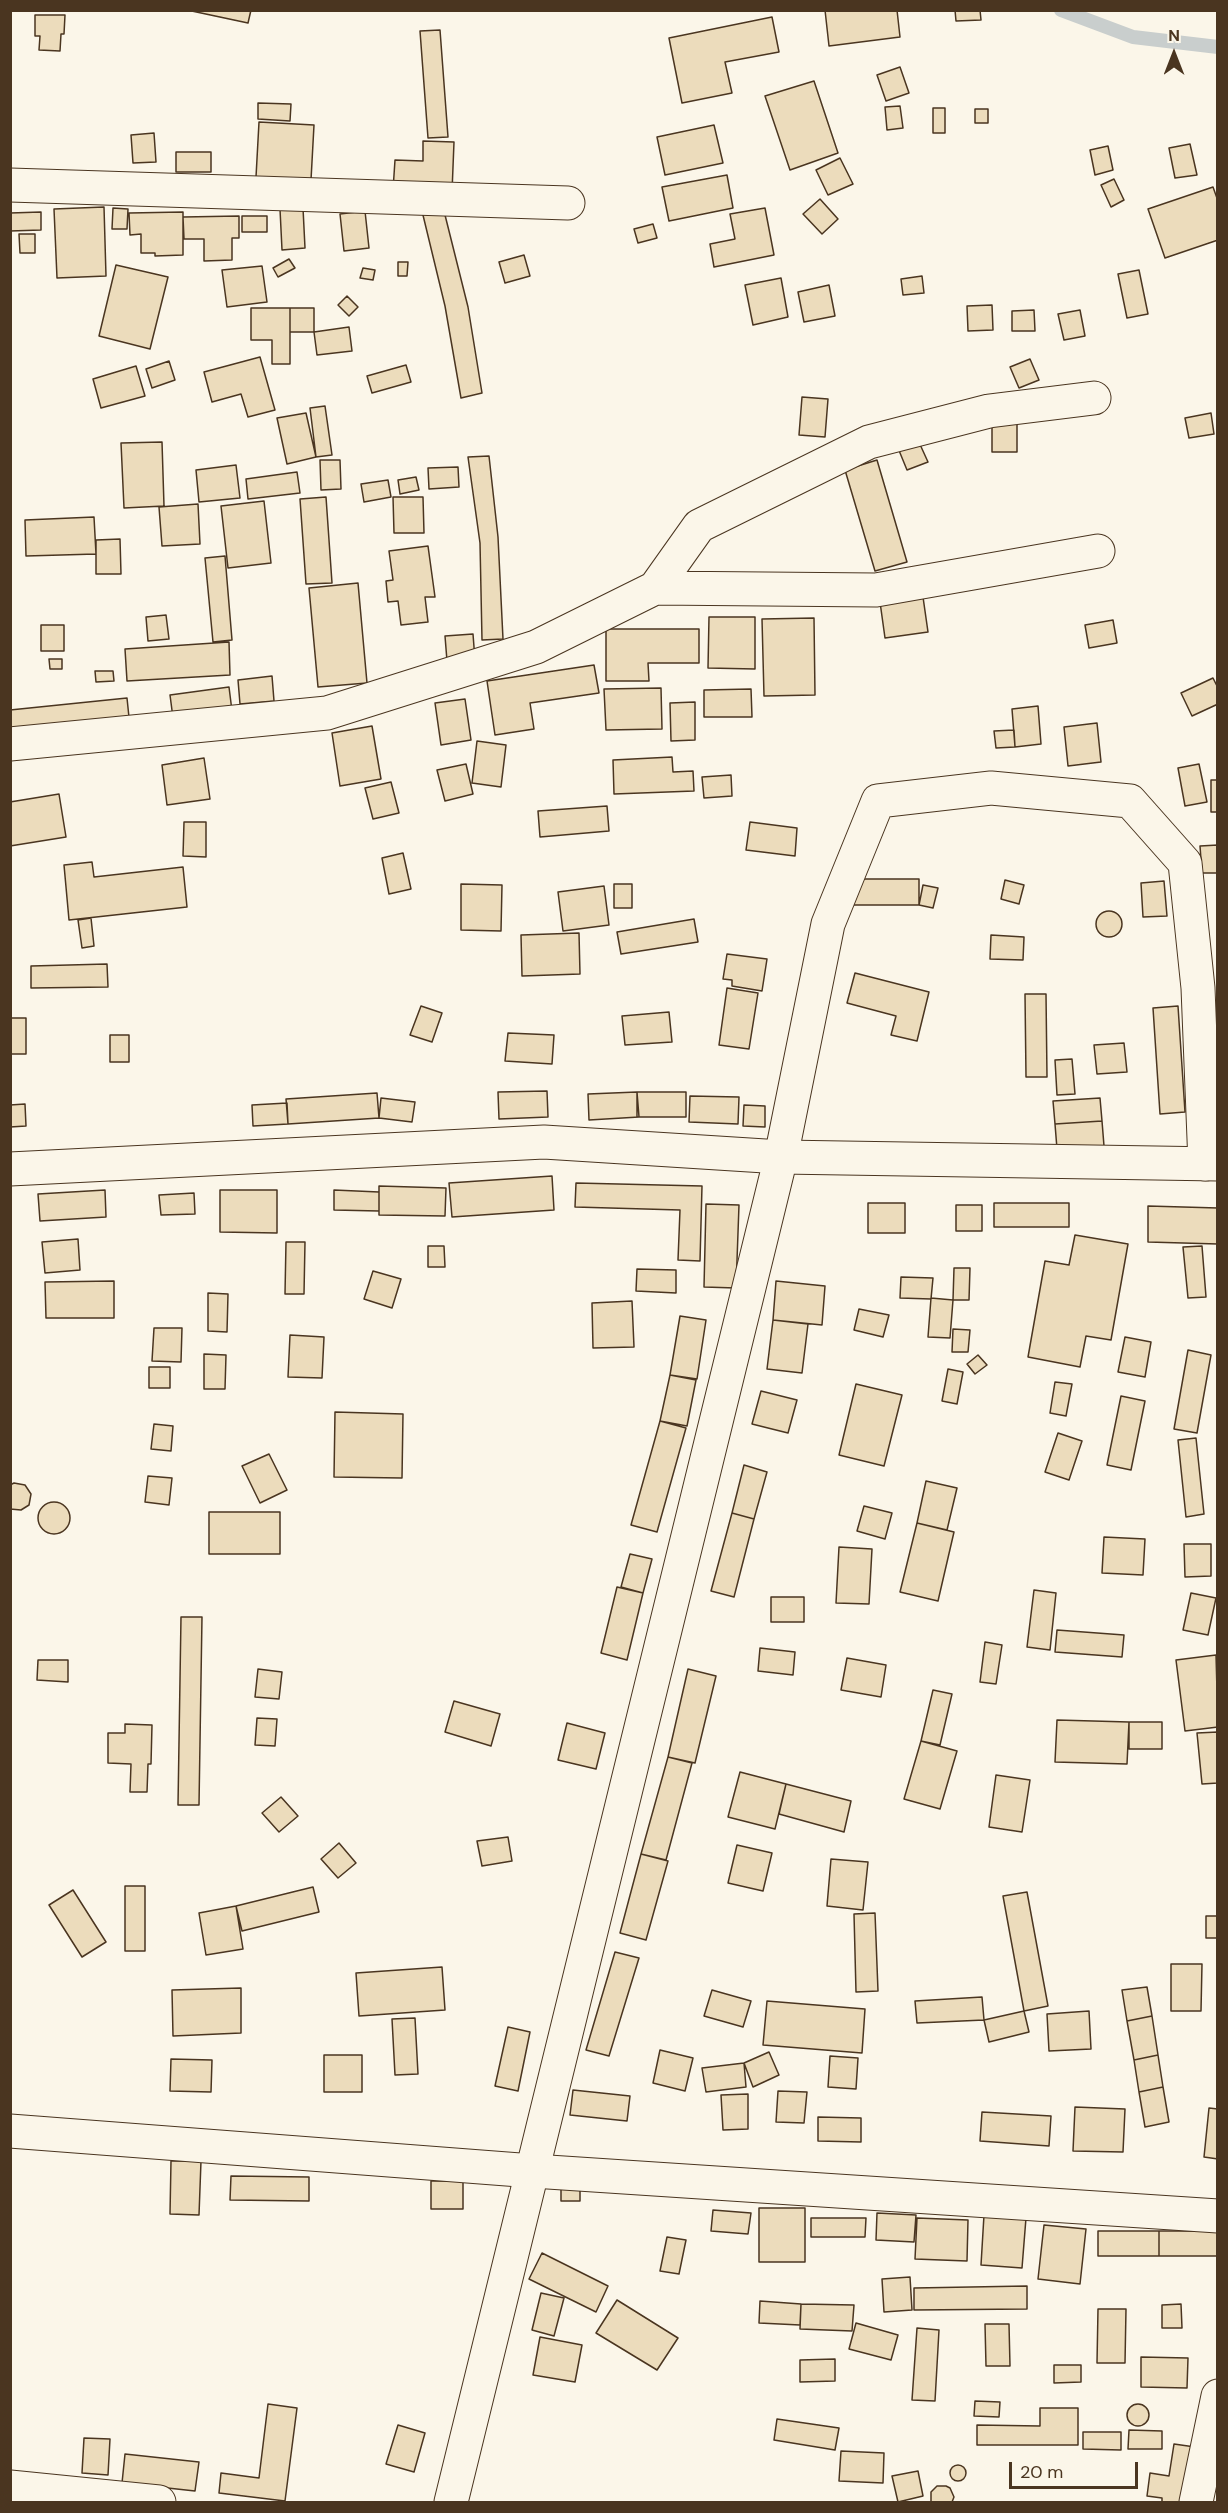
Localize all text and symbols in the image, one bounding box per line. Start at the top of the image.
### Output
north arrow [1144,24,1204,84]
text: N [1168,25,1180,46]
scale bar [1012,2450,1141,2488]
text: 20 m [1020,2460,1063,2484]

